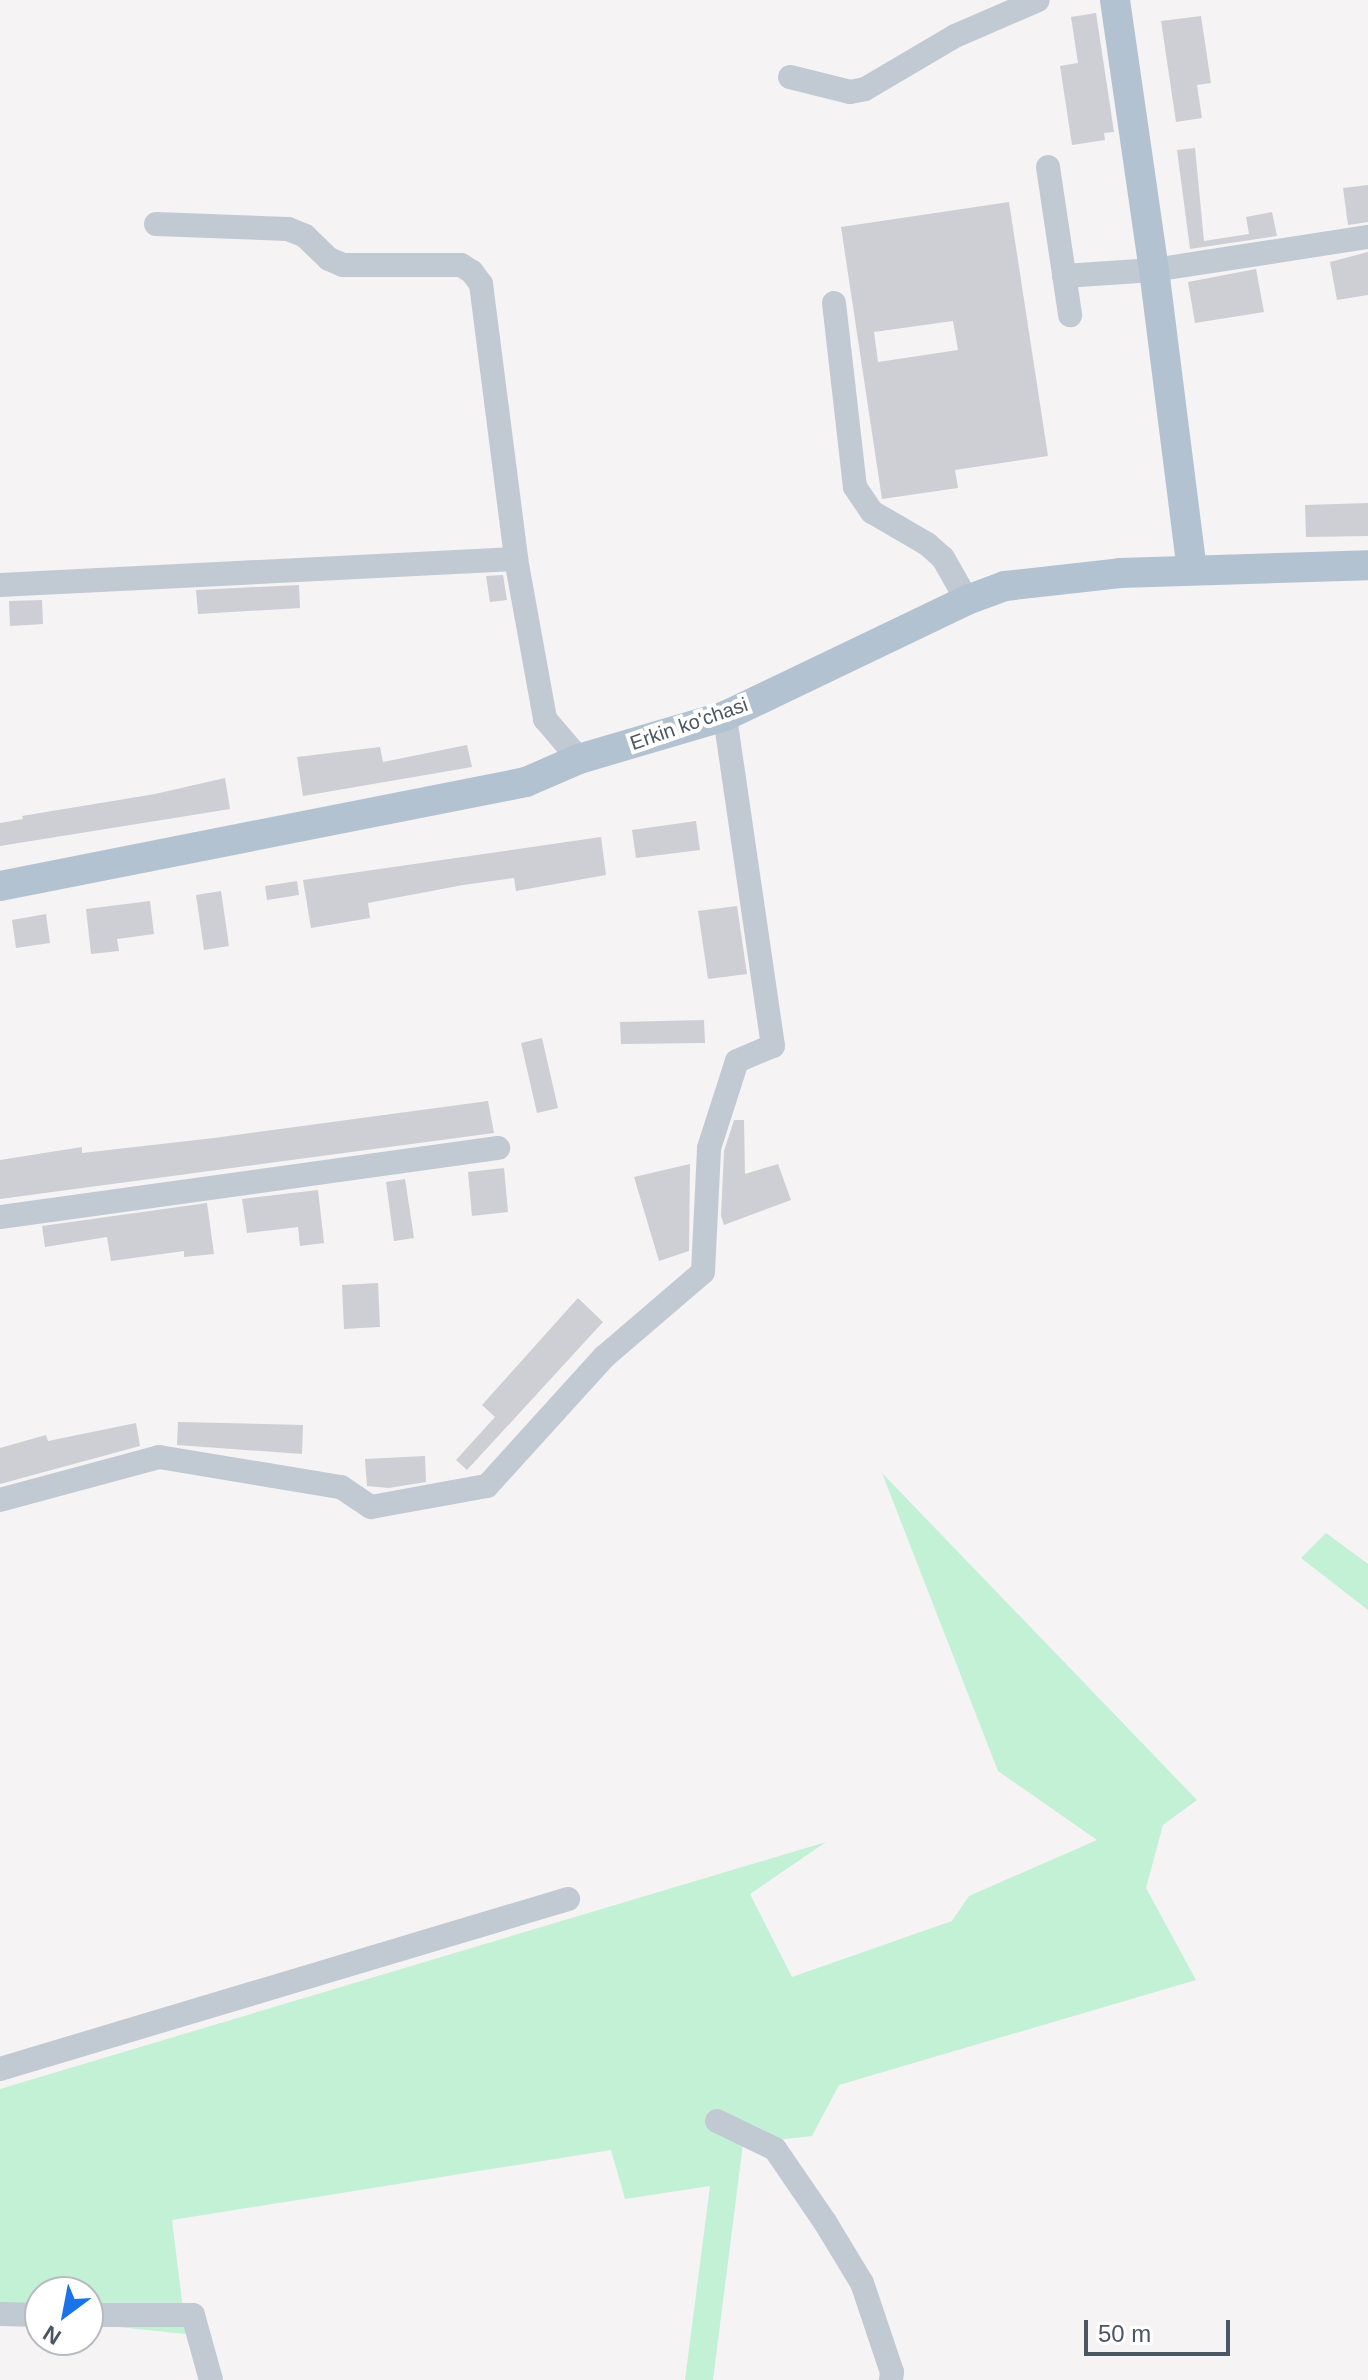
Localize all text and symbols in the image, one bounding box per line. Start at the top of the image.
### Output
street label: Erkin ko'chasi [627,693,751,755]
north arrow [24,2276,104,2356]
scale bar [1088,2304,1234,2354]
text: N [39,2320,65,2350]
text: 50 m [1098,2320,1151,2347]

